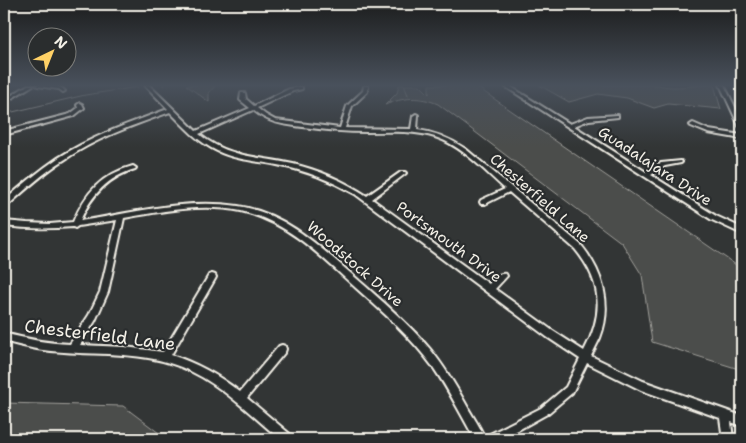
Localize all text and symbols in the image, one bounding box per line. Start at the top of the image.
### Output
north arrow [28,28,78,78]
text: N [51,32,71,53]
street label: Guadalajara Drive [594,122,716,210]
street label: Chesterfield Lane [486,149,594,247]
street label: Portsmouth Drive [392,197,506,287]
street label: Woodstock Drive [303,217,407,311]
street label: Chesterfield Lane [23,314,177,356]

